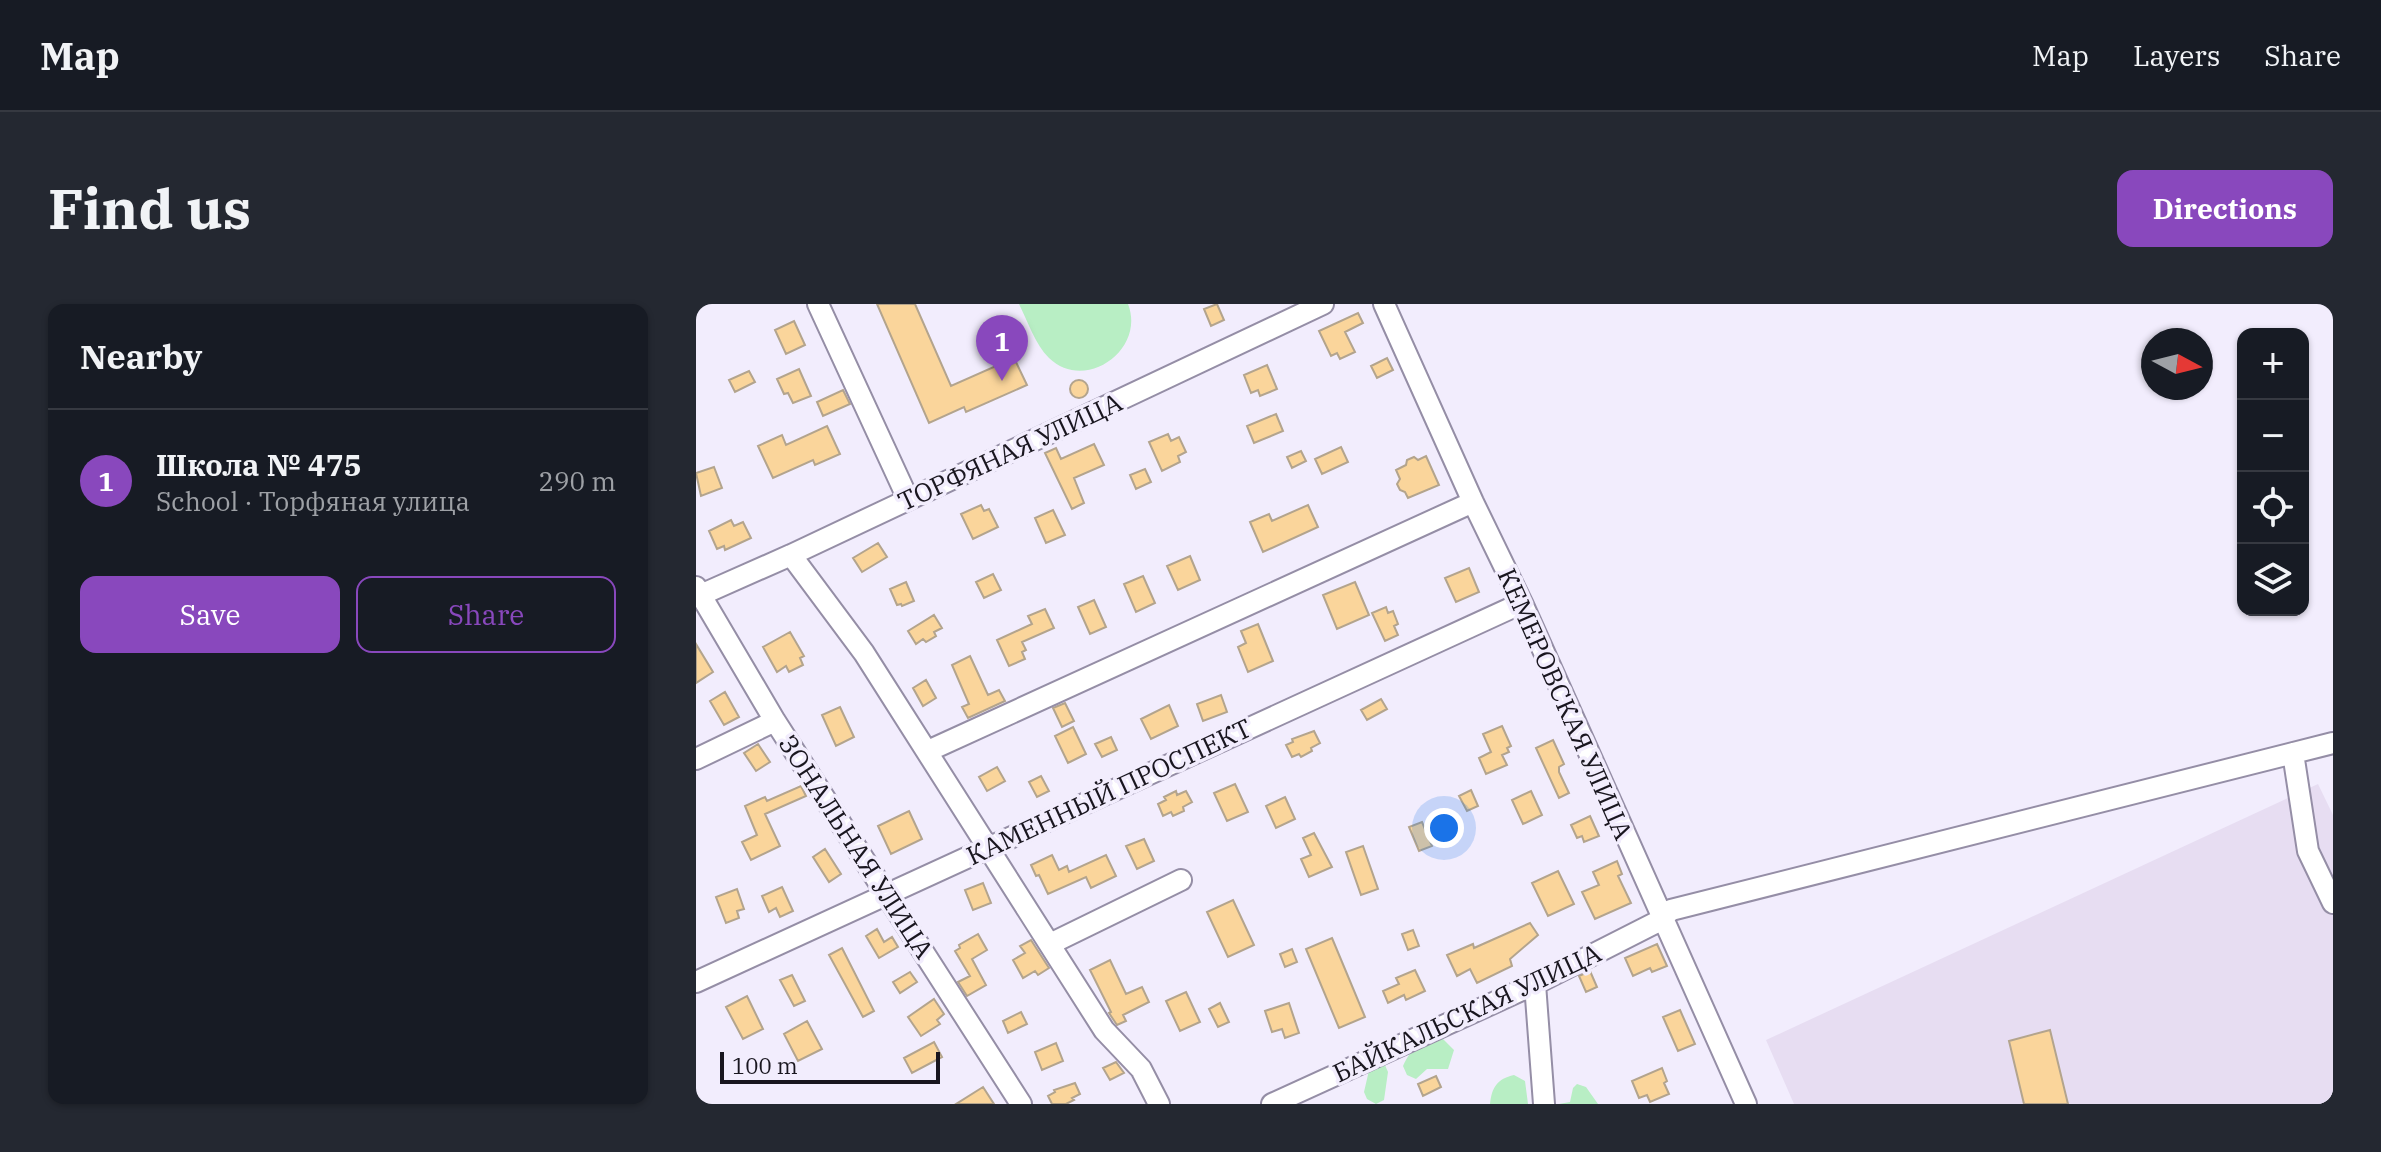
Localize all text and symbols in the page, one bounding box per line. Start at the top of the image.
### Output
text: Map [40,31,120,80]
text: Map [2032,37,2089,74]
text: Layers [2133,37,2220,74]
text: Share [2264,37,2341,74]
button: Directions [2117,170,2333,247]
text: Find us [48,172,251,244]
pin: 1 [976,315,1028,381]
north arrow [2141,328,2213,400]
map controls [2237,328,2309,616]
button: + [2237,328,2309,400]
text: Nearby [80,334,202,378]
street label: ТОРФЯНАЯ УЛИЦА [892,384,1127,518]
button: − [2237,400,2309,472]
text: Школа № 475 [156,445,362,484]
text: 1 [98,464,114,498]
text: 290 m [538,464,616,498]
button: locate [2237,472,2309,544]
text: School · Торфяная улица [156,484,470,518]
button: layers [2237,544,2309,616]
street label: КЕМЕРОВСКАЯ УЛИЦА [1491,562,1641,845]
button: Save [80,576,340,653]
button: Share [356,576,616,653]
street label: КАМЕННЫЙ ПРОСПЕКТ [961,710,1257,872]
street label: ЗОНАЛЬНАЯ УЛИЦА [772,728,942,965]
your location [1424,808,1464,848]
street label: БАЙКАЛЬСКАЯ УЛИЦА [1327,935,1606,1089]
scale bar [720,1048,940,1084]
text: 100 m [732,1051,798,1080]

